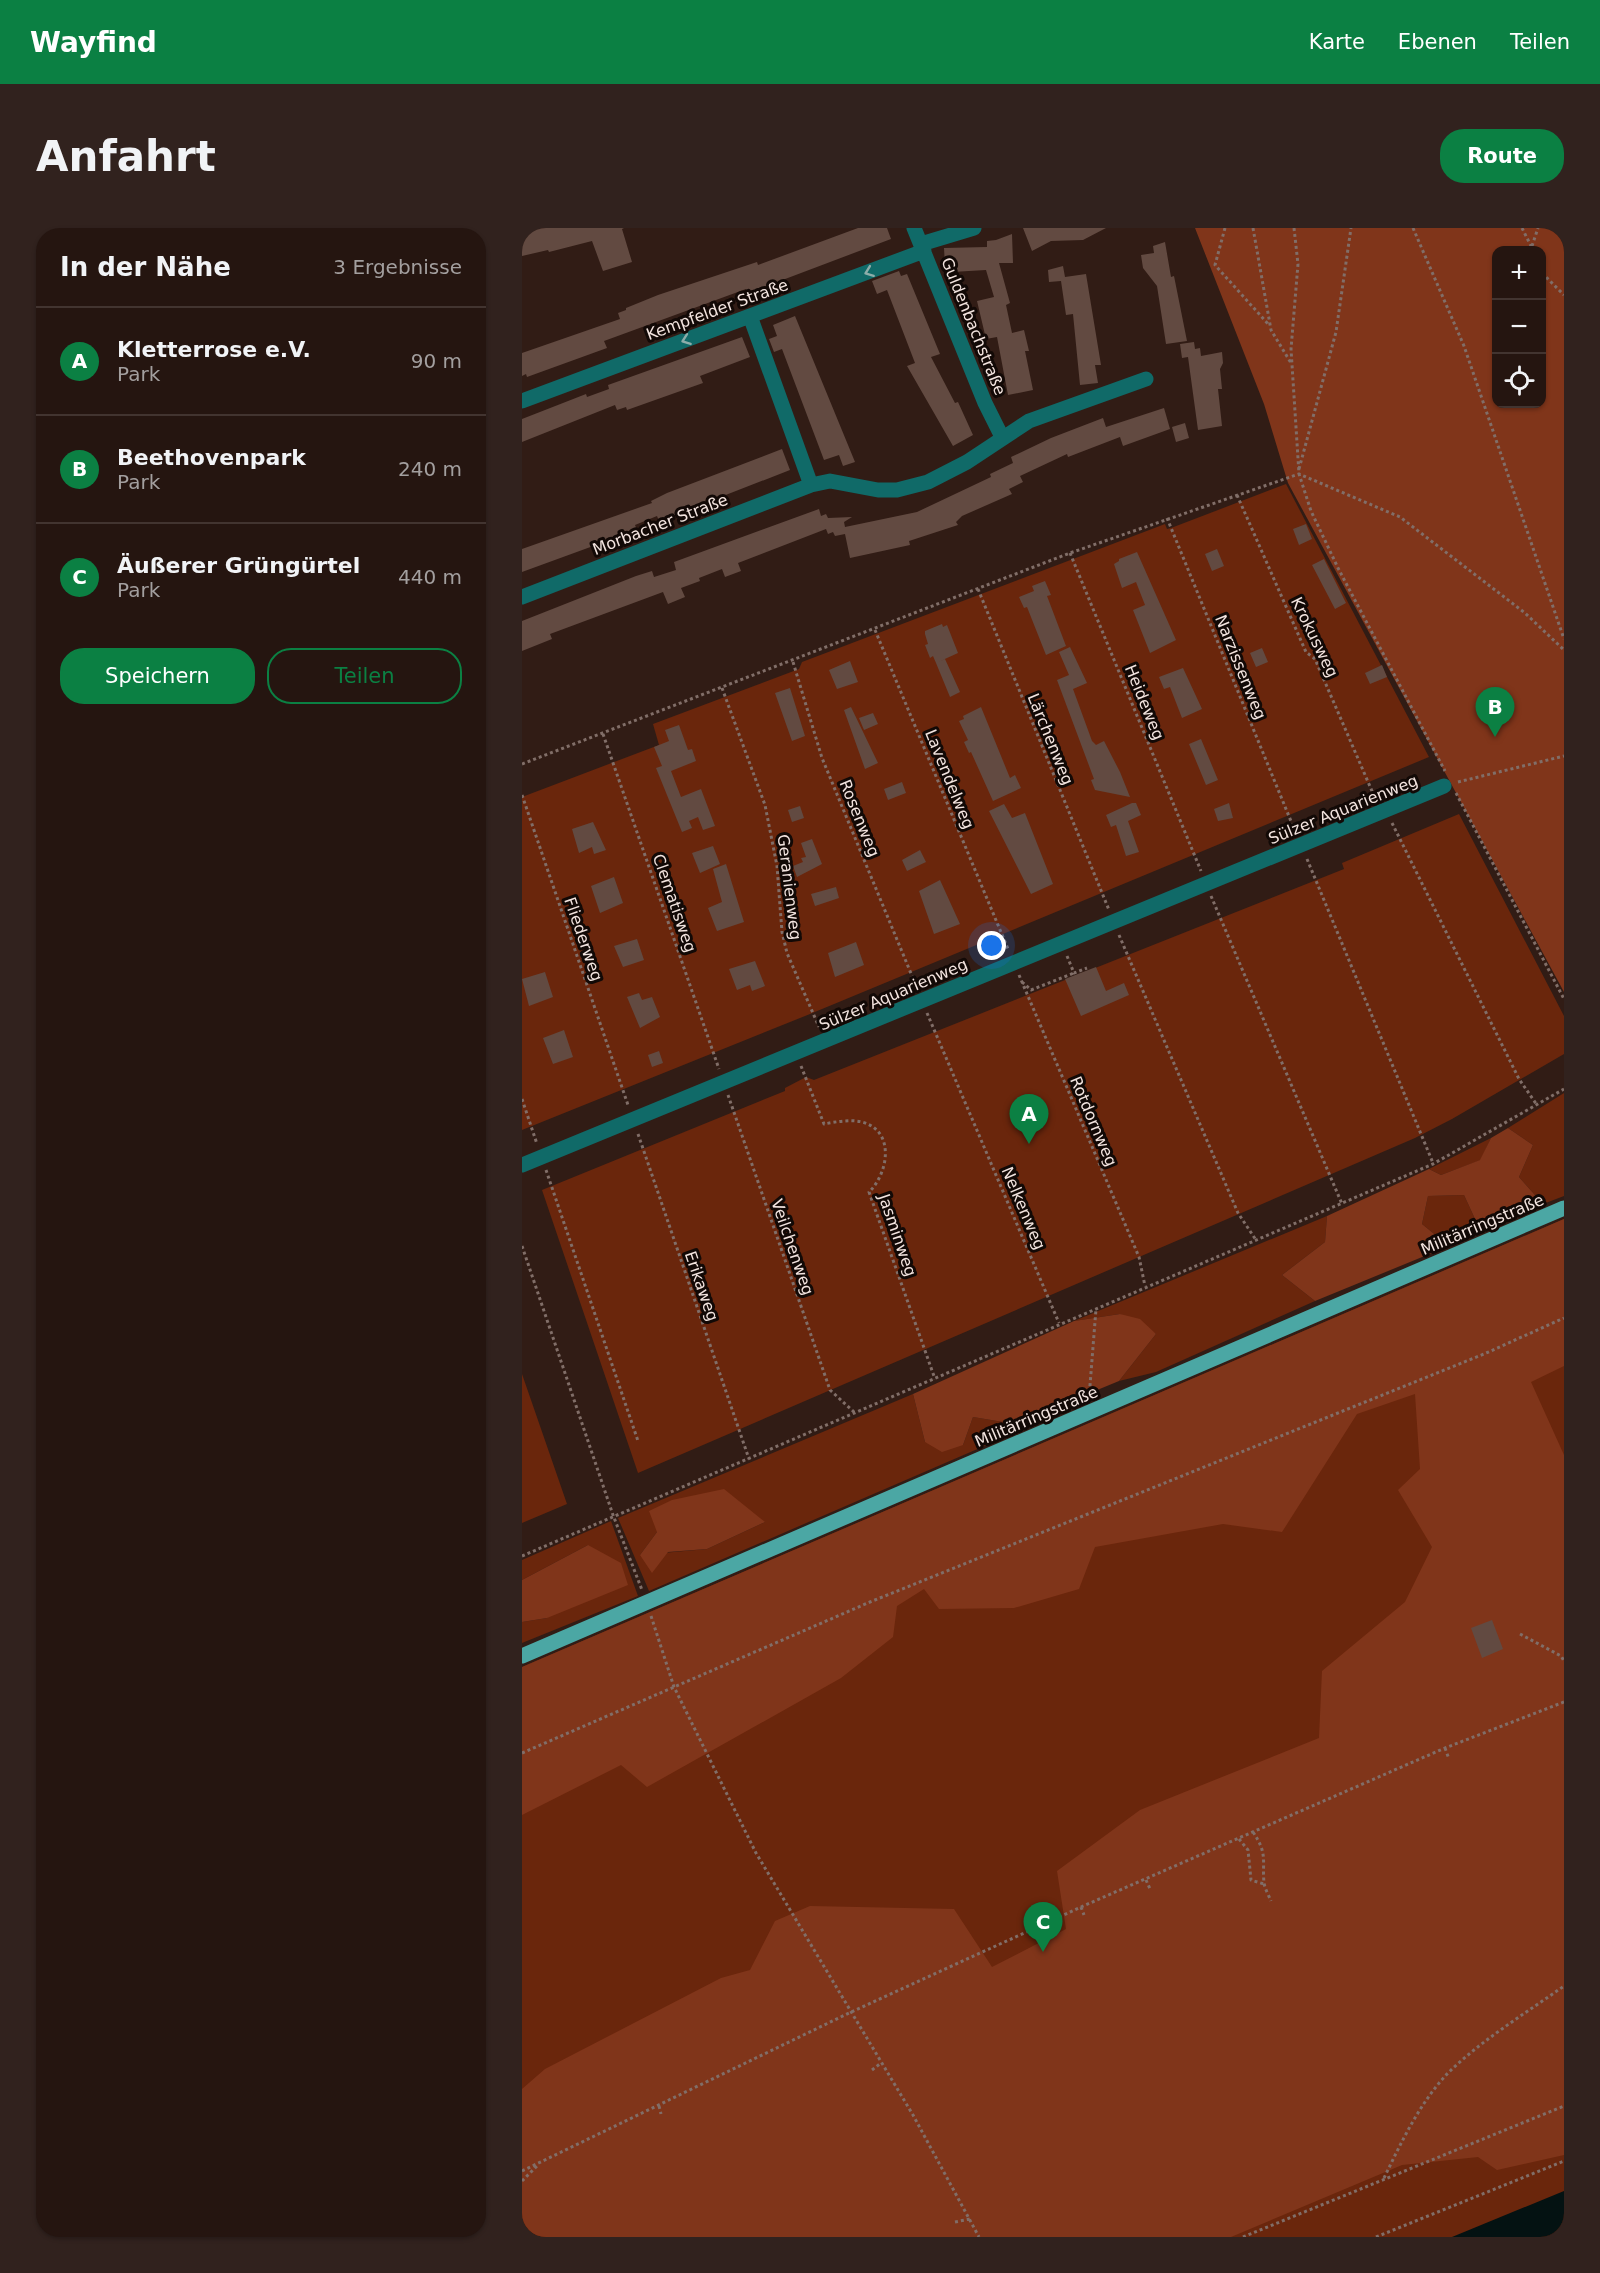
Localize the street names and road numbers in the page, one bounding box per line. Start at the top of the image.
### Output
street label: Guldenbachstraße [937,255,1010,398]
street label: Kempfelder Straße [644,275,791,344]
street label: Morbacher Straße [590,490,730,559]
street label: Krokusweg [1287,594,1342,680]
street label: Narzissenweg [1211,612,1270,722]
street label: Heideweg [1121,662,1168,743]
street label: Lärchenweg [1024,691,1078,788]
street label: Lavendelweg [921,727,978,832]
street label: Sülzer Aquarienweg [1266,771,1421,848]
street label: Rosenweg [835,777,884,860]
street label: Geranienweg [774,833,805,941]
street label: Clematisweg [649,851,700,955]
street label: Fliederweg [560,895,607,984]
street label: Sülzer Aquarienweg [816,955,970,1034]
street label: Rotdornweg [1066,1073,1121,1169]
street label: Nelkenweg [998,1164,1049,1252]
street label: Jasminweg [874,1190,921,1279]
street label: Militärringstraße [1418,1190,1547,1259]
street label: Veilchenweg [767,1197,818,1298]
street label: Erikaweg [681,1249,722,1324]
street label: Militärringstraße [972,1382,1101,1451]

